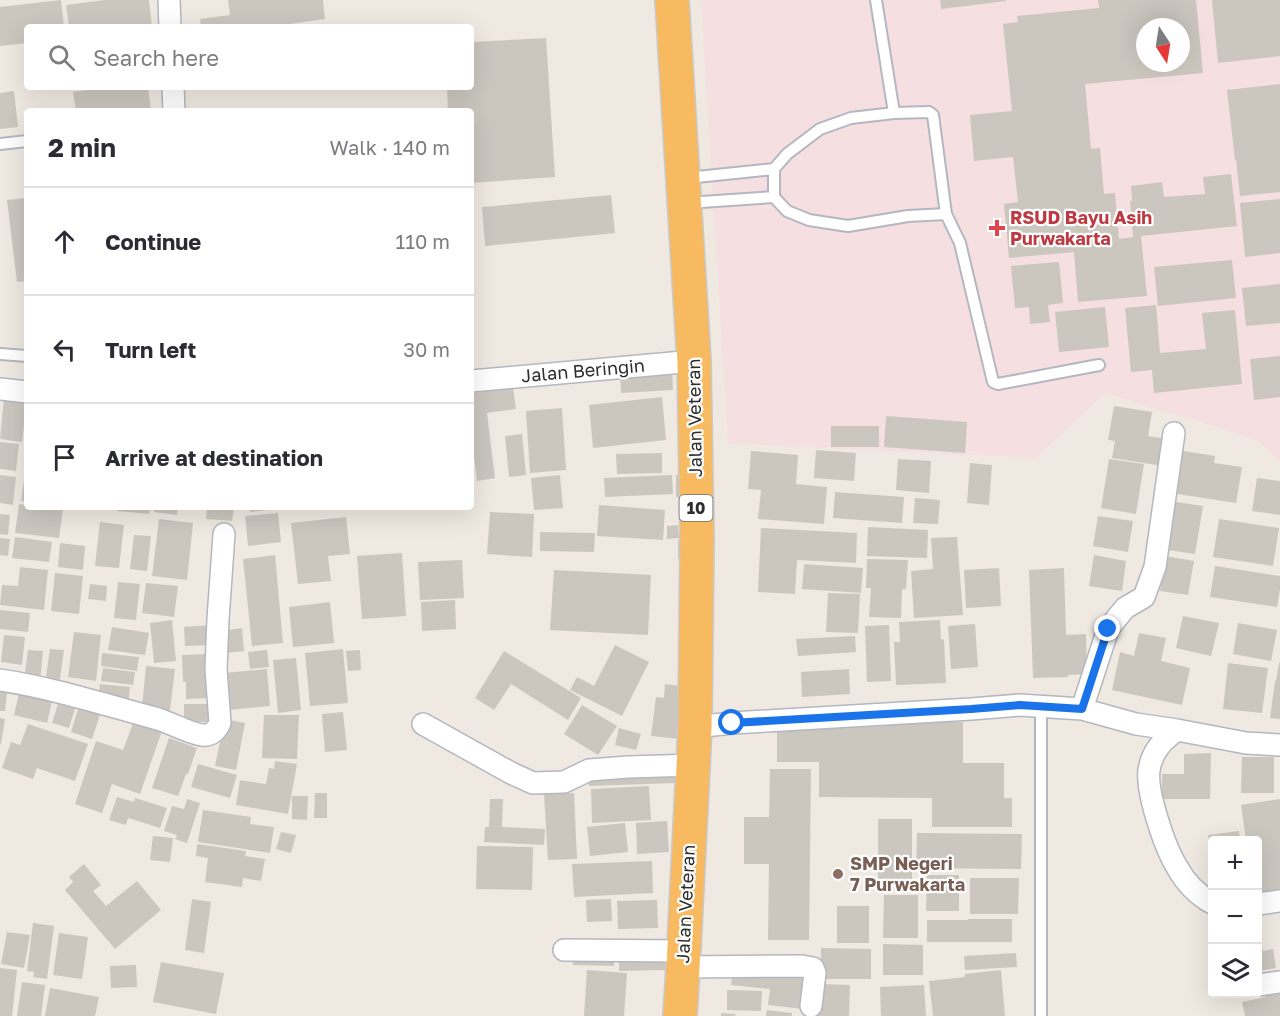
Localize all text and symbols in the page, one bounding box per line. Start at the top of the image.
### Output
north arrow [1136,18,1190,72]
search box [24,24,474,90]
icon: search [45,41,78,74]
text: Search here [93,44,219,71]
text: 2 min [48,132,116,163]
text: Walk · 140 m [330,135,450,159]
place label: RSUD Bayu Asih Purwakarta [1010,206,1152,249]
marker: RSUD Bayu Asih Purwakarta [988,219,1006,237]
icon: ahead [48,225,81,258]
text: Continue [105,228,201,255]
text: 110 m [396,229,450,253]
icon: left [48,333,81,366]
text: Turn left [105,336,196,363]
text: 30 m [403,337,450,361]
street label: Jalan Beringin [520,354,646,386]
street label: Jalan Veteran [682,358,706,478]
icon: arrive [48,441,81,474]
text: Arrive at destination [105,444,323,471]
road number: 10 [680,495,712,521]
route end [1094,615,1120,641]
route start [718,709,744,735]
map controls [1208,836,1262,998]
button: + [1208,836,1262,890]
street label: Jalan Veteran [671,844,699,964]
place label: SMP Negeri 7 Purwakarta [850,852,965,895]
marker: SMP Negeri 7 Purwakarta [831,867,845,881]
button: − [1208,890,1262,944]
button: layers [1208,944,1262,998]

